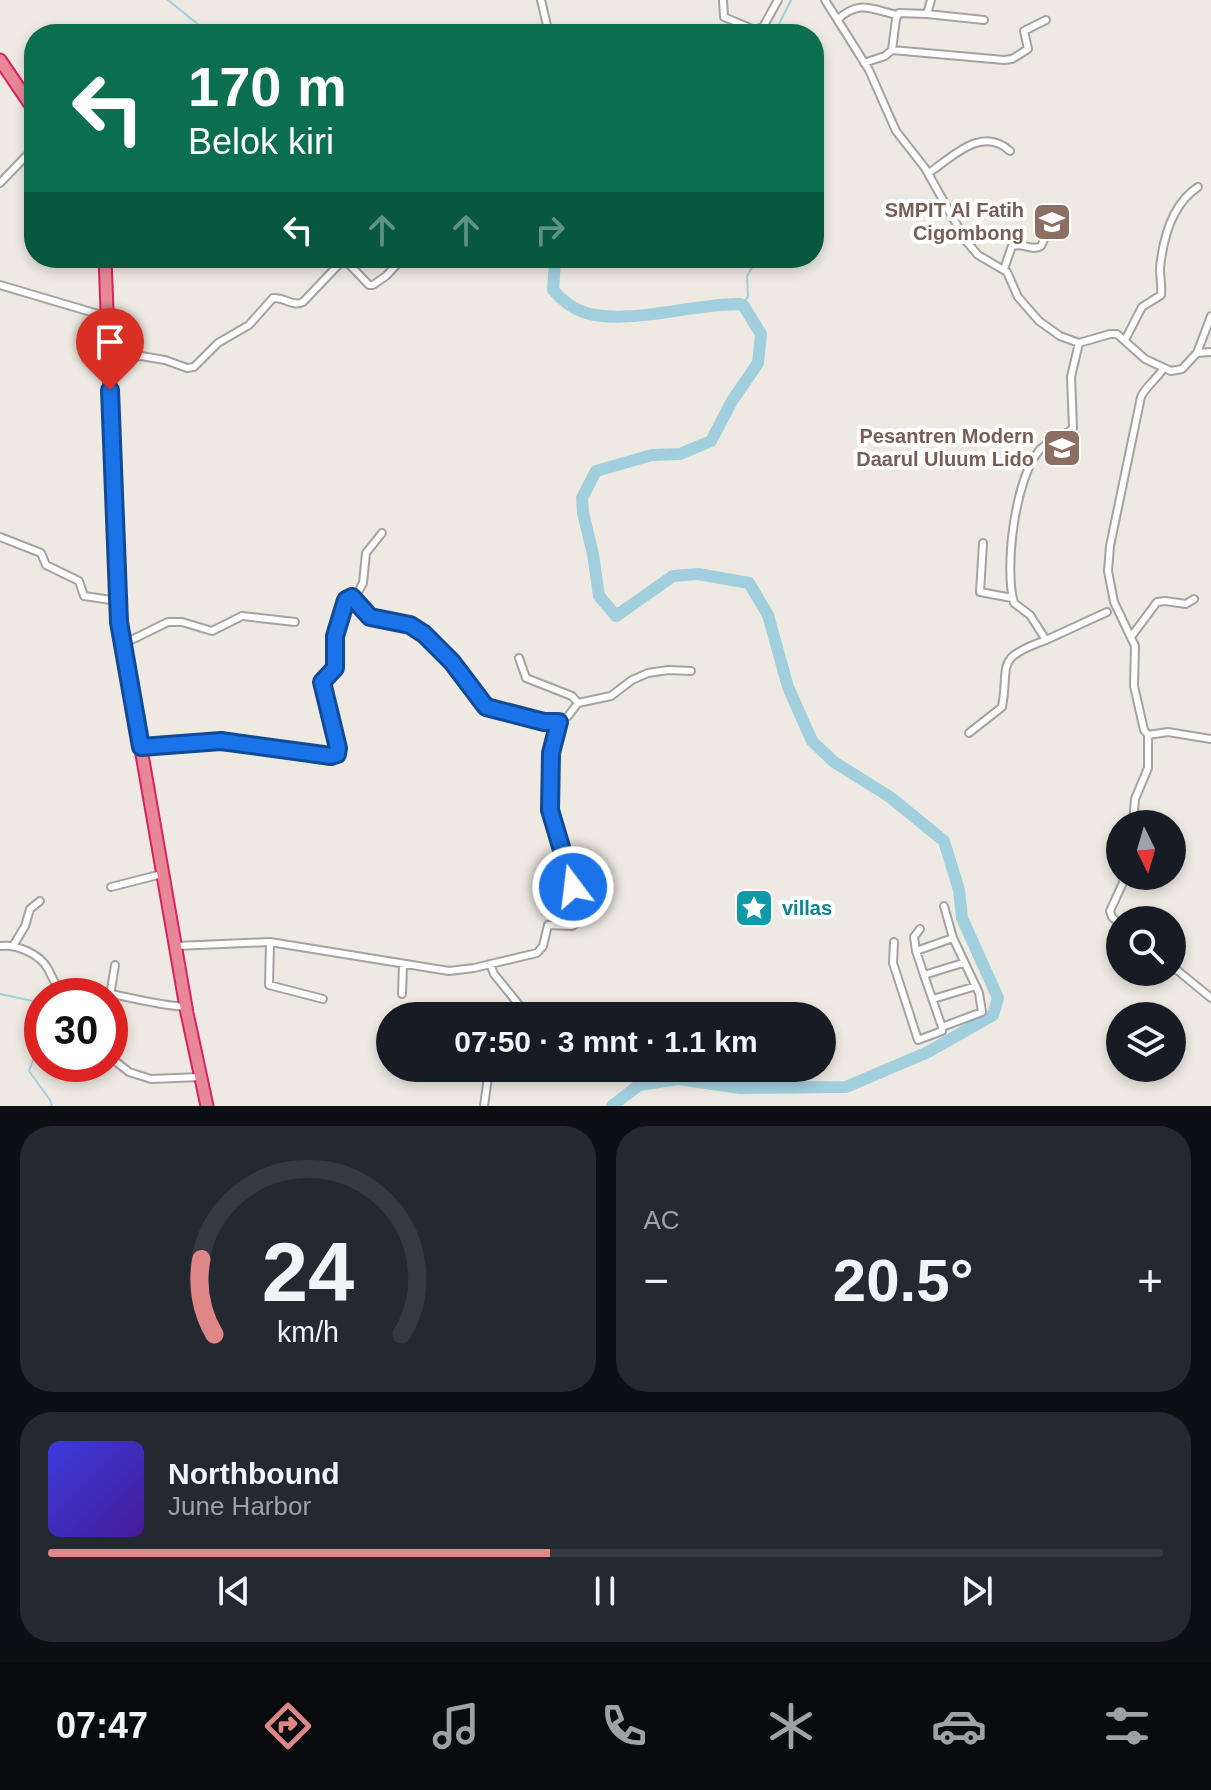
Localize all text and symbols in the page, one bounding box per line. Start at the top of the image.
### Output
text: 170 m [188,55,347,118]
icon: left [56,56,160,160]
text: Belok kiri [188,121,334,162]
place label: SMPIT Al Fatih Cigombong [885,199,1024,244]
school or university icon: SMPIT Al Fatih Cigombong [1031,201,1073,243]
icon: left [276,208,320,252]
icon: ahead [360,208,404,252]
icon: ahead [444,208,488,252]
icon: right [528,208,572,252]
pin [76,308,144,390]
icon: arrive [88,320,132,364]
place label: Pesantren Modern Daarul Uluum Lido [856,425,1034,470]
school or university icon: Pesantren Modern Daarul Uluum Lido [1041,427,1083,469]
north arrow [1106,810,1186,890]
map controls [1106,810,1186,1082]
position arrow [531,845,615,929]
place icon: villas [733,887,775,929]
place label: villas [782,897,832,919]
button: search [1106,906,1186,986]
speed limit sign: 30 [24,978,128,1082]
button: layers [1106,1002,1186,1082]
text: 07:50 · 3 mnt · 1.1 km [454,1025,758,1058]
text: AC [644,1205,680,1235]
text: 24 [261,1226,354,1319]
text: 20.5° [833,1247,974,1314]
text: − [644,1256,669,1305]
text: + [1137,1256,1163,1305]
text: km/h [277,1316,339,1348]
text: Northbound [168,1457,340,1490]
text: June Harbor [168,1491,311,1521]
icon: previous [212,1569,256,1613]
icon: pause [583,1569,627,1613]
icon: next [955,1569,999,1613]
icon: directions [260,1698,316,1754]
icon: music [428,1698,484,1754]
icon: phone [596,1698,652,1754]
icon: climate [763,1698,819,1754]
icon: car [931,1698,987,1754]
icon: filters [1099,1698,1155,1754]
text: 07:47 [56,1705,148,1746]

